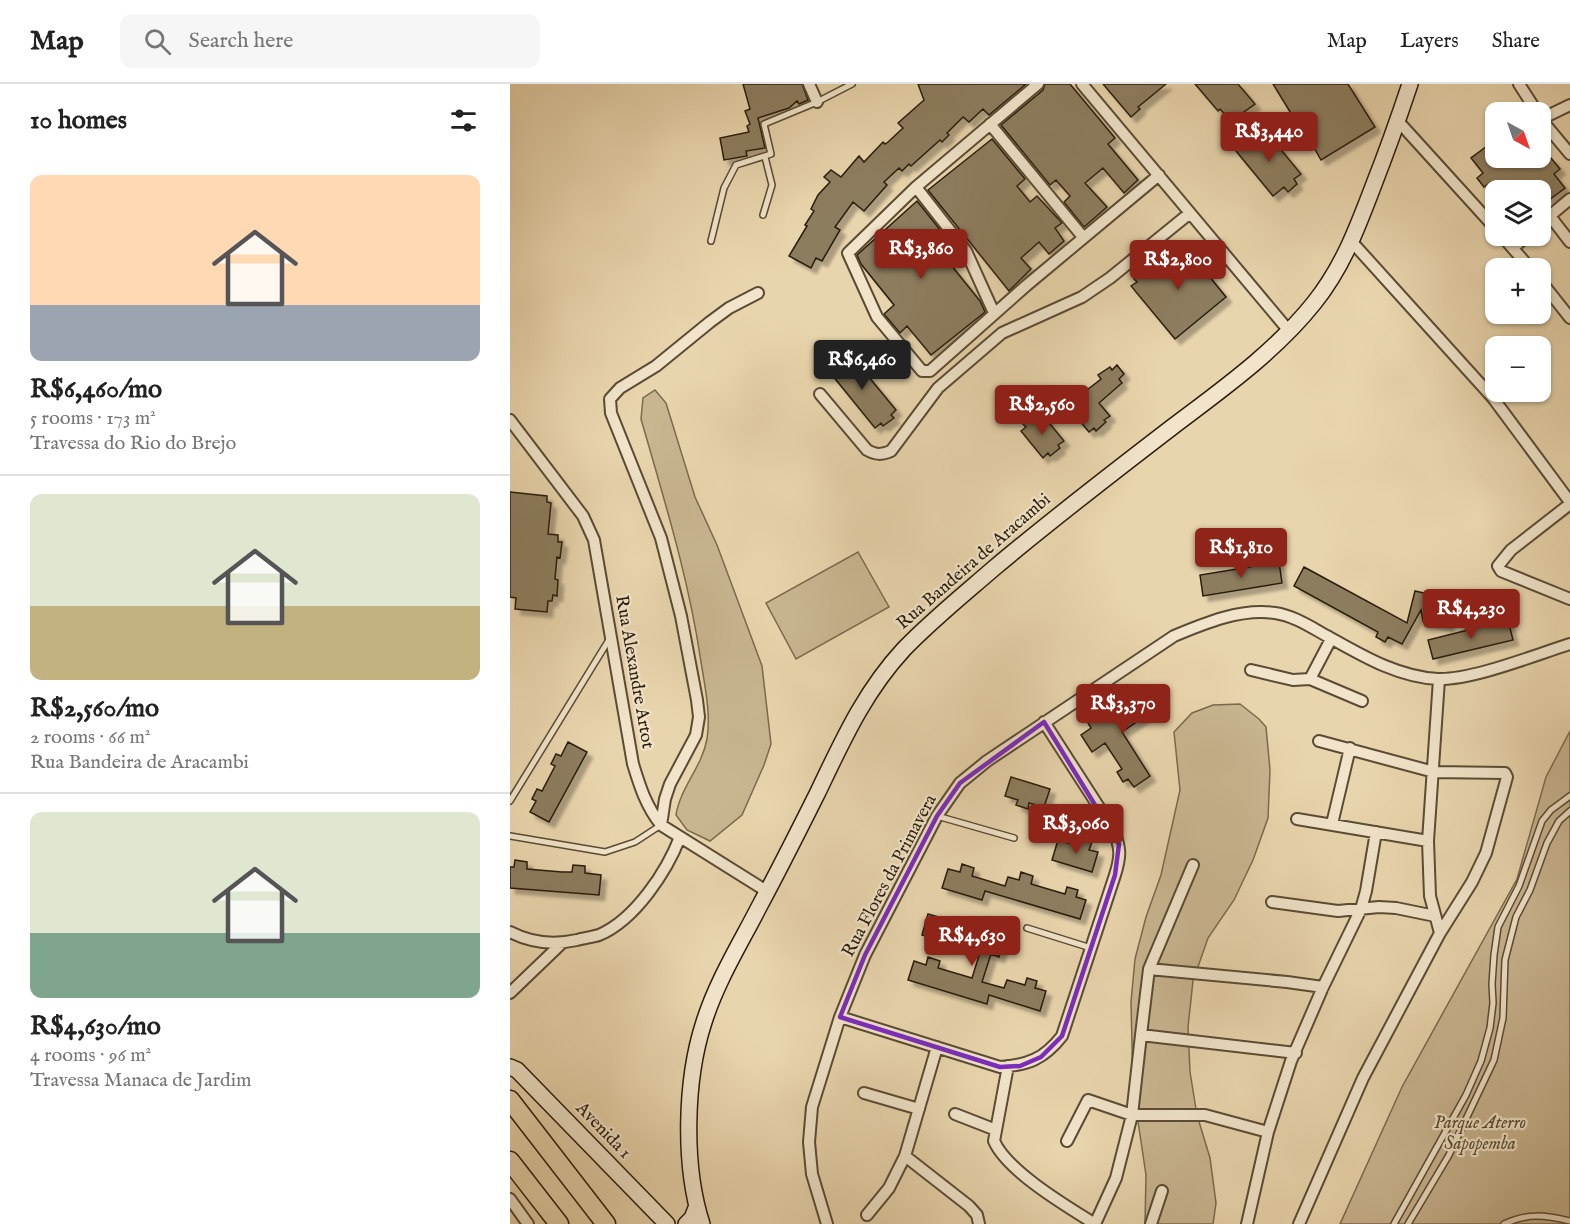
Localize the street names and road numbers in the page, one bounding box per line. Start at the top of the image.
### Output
street label: Rua Bandeira de Aracambi [892,489,1056,635]
street label: Rua Alexandre Artot [609,594,659,750]
street label: Rua Flores da Primavera [837,791,943,961]
street label: Avenida 1 [570,1097,636,1164]

